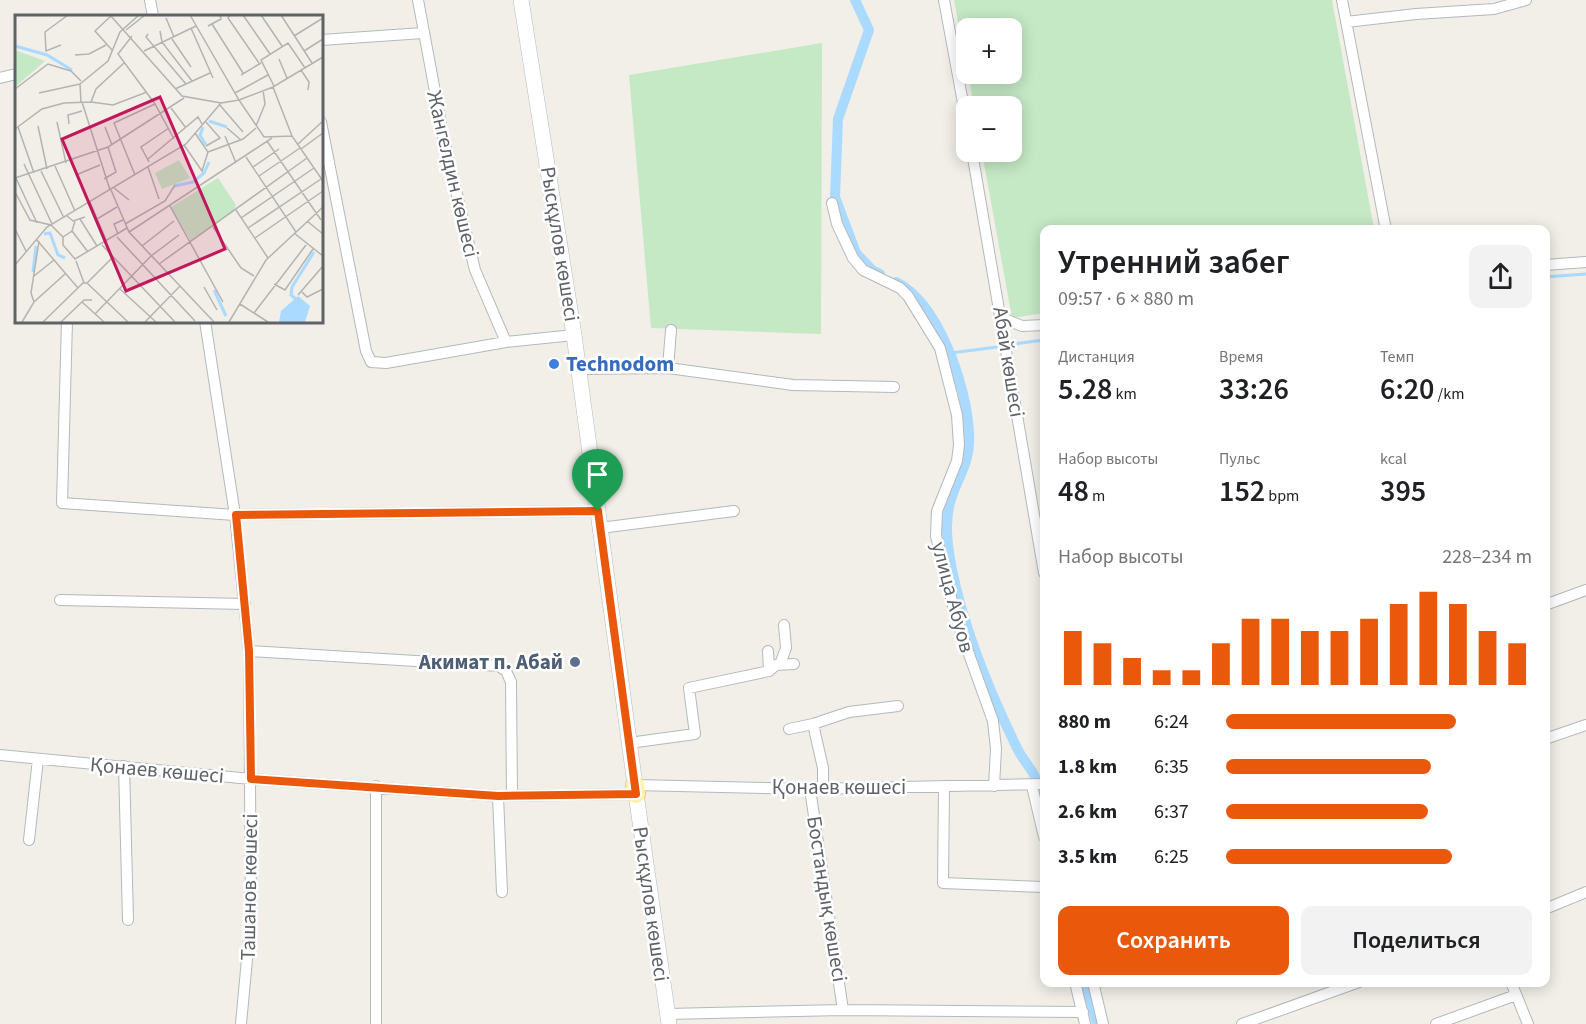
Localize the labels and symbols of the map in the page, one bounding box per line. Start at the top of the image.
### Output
inset map [15,15,322,322]
street label: Жангелдин көшесі [419,88,487,260]
street label: Рысқұлов көшесі [533,164,587,324]
street label: Абай көшесі [985,305,1033,419]
place label: Technodom [566,349,674,379]
marker: Technodom [547,357,561,371]
pin [572,449,623,511]
street label: улица Абуов [924,538,982,656]
place label: Акимат п. Абай [418,647,563,677]
marker: Акимат п. Абай [568,655,582,669]
street label: Қонаев көшесі [89,749,225,791]
street label: Қонаев көшесі [772,772,906,802]
street label: Ташанов көшесі [233,813,265,961]
street label: Бостандық көшесі [799,814,855,984]
street label: Рысқұлов көшесі [625,824,677,984]

